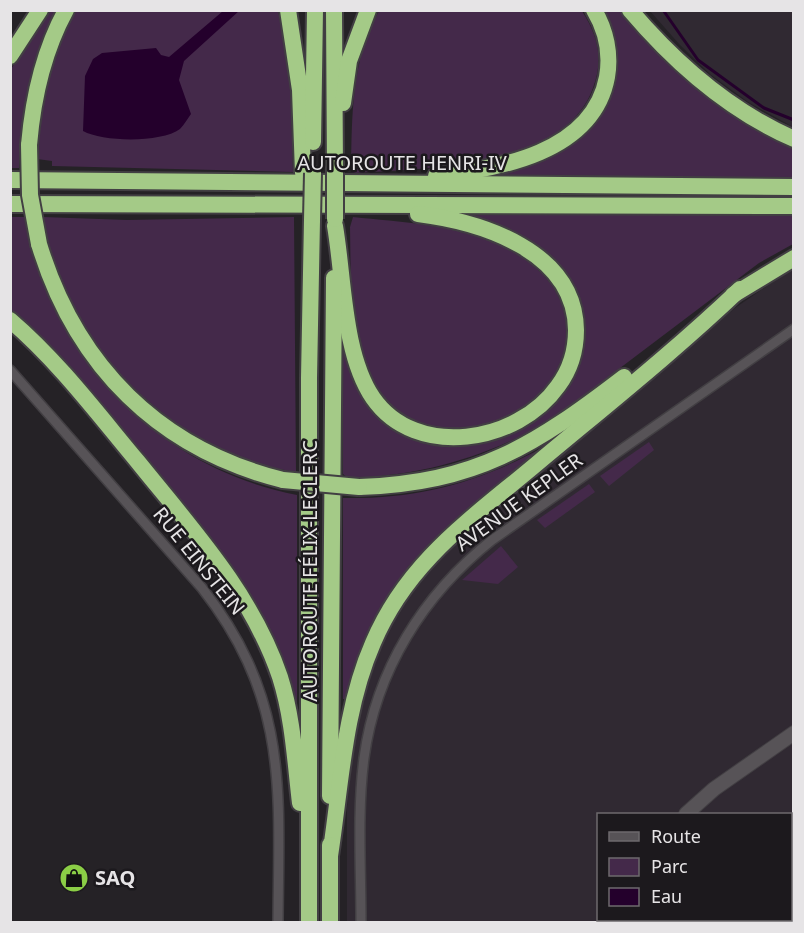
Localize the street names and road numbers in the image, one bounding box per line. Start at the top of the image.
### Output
street label: AUTOROUTE HENRI-IV [297,149,507,176]
street label: AUTOROUTE FÉLIX-LECLERC [296,440,323,702]
street label: AVENUE KEPLER [450,446,588,557]
street label: RUE EINSTEIN [147,501,251,620]

